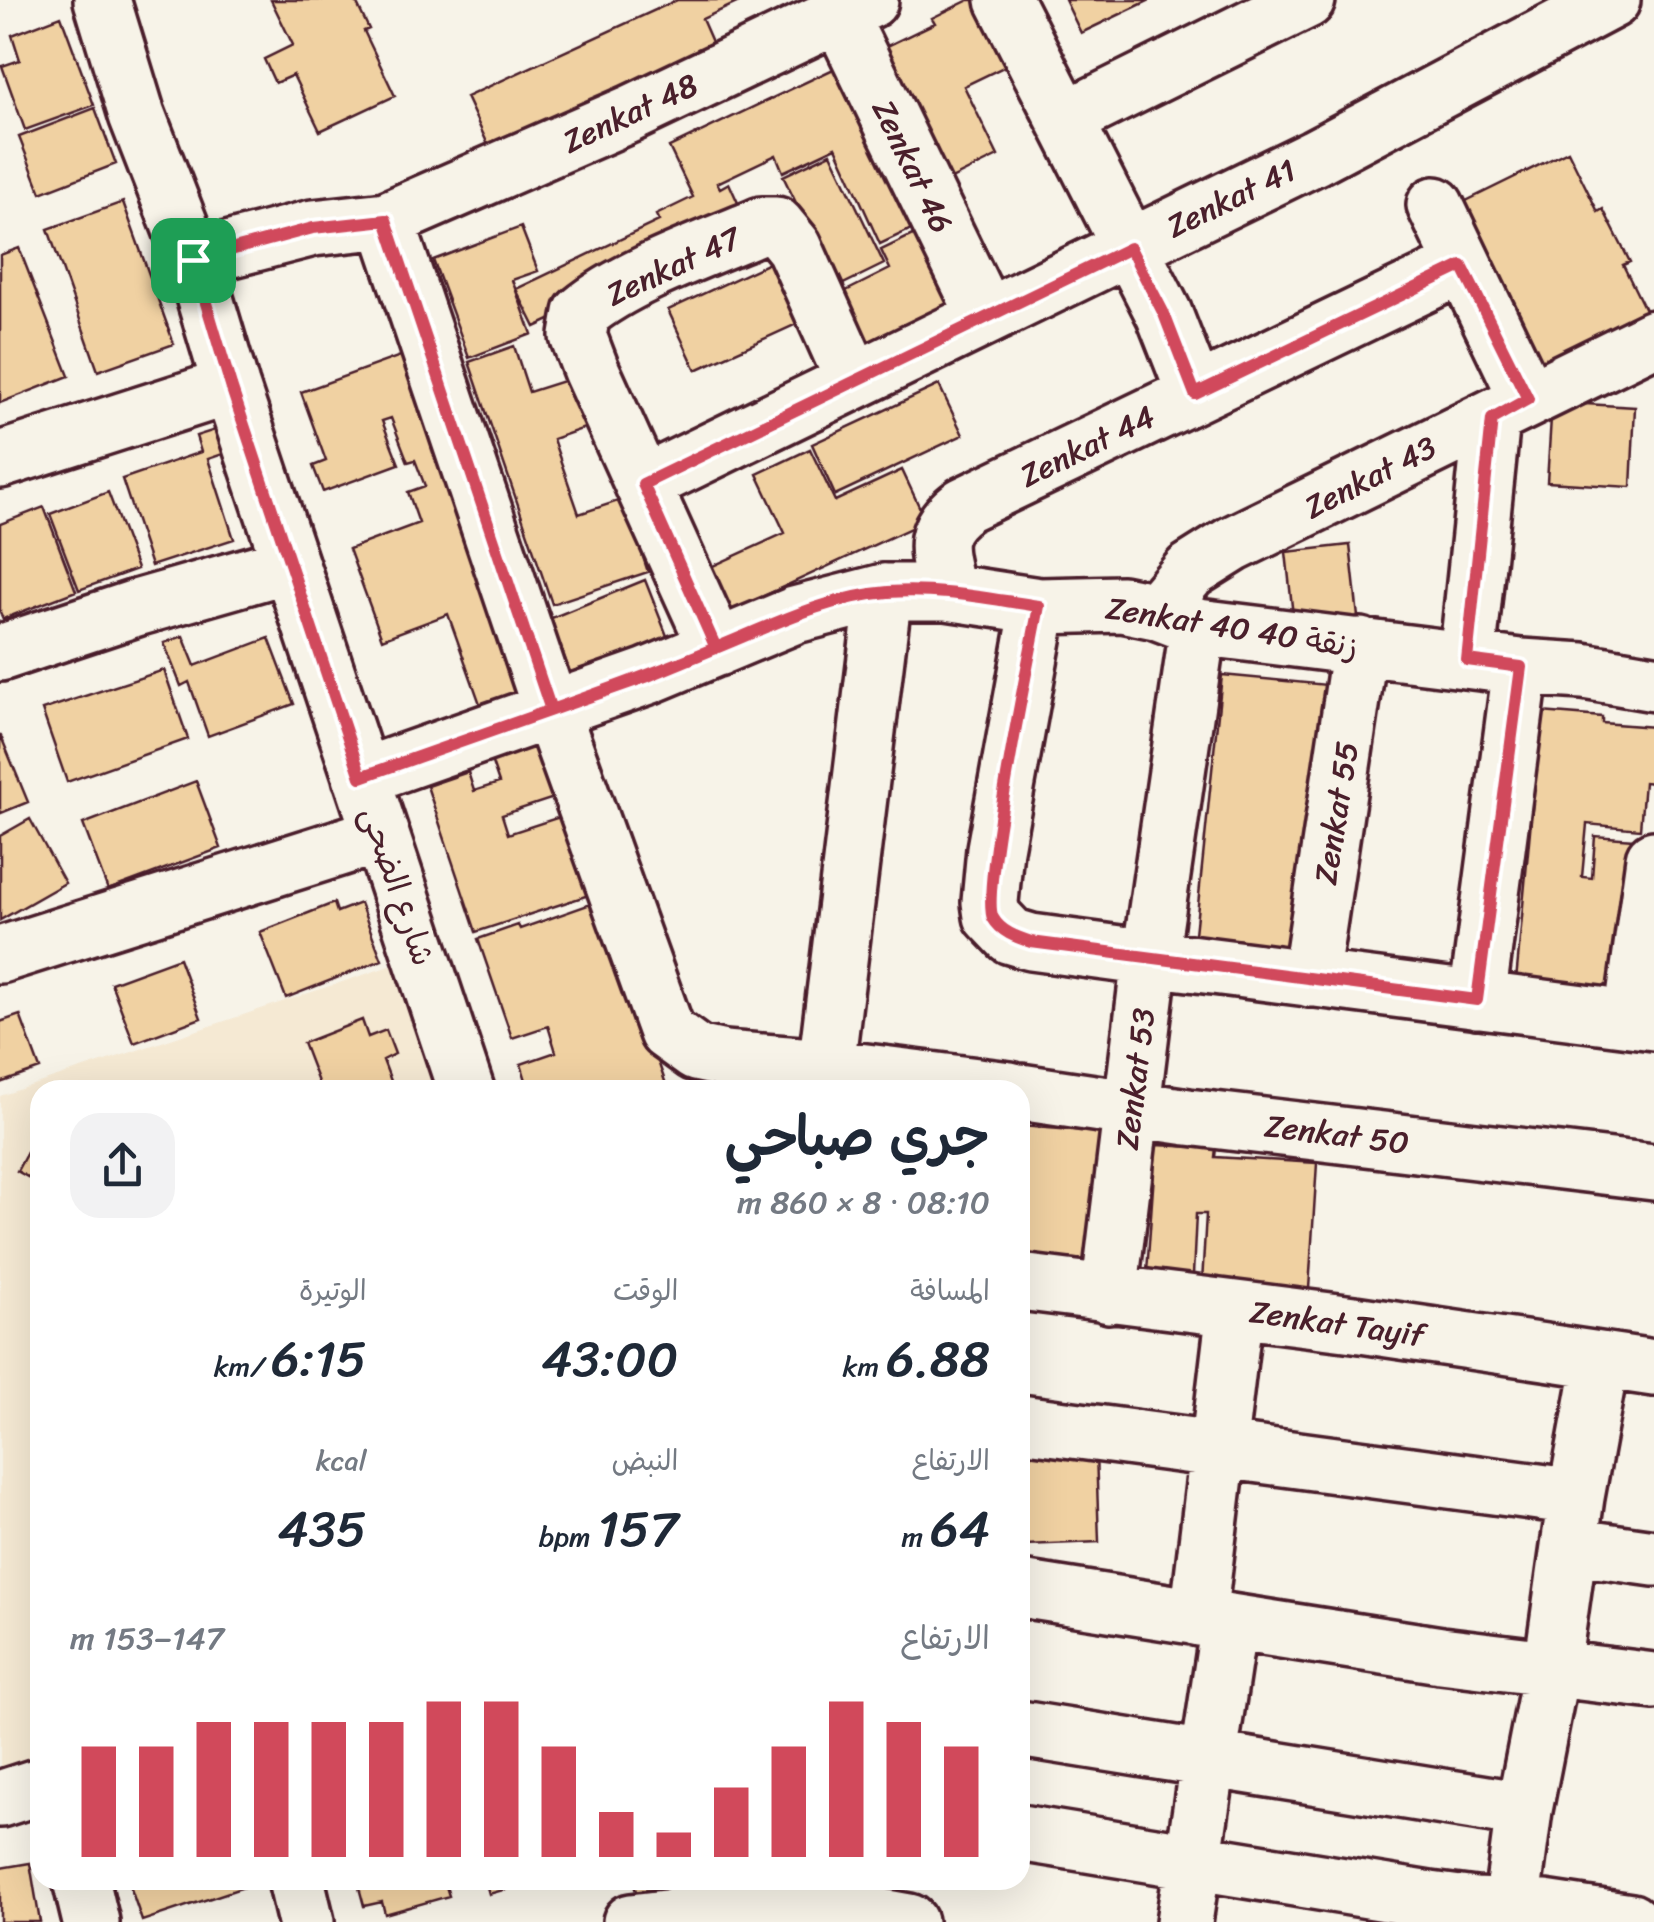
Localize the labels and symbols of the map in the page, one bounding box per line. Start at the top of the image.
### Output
street label: Zenkat 48 [553,57,708,170]
street label: Zenkat 46 [855,89,970,243]
street label: Zenkat 41 [1156,142,1306,255]
street label: Zenkat 47 [596,210,752,323]
pin [151,218,236,303]
street label: Zenkat 44 [1009,389,1165,504]
street label: Zenkat 43 [1294,420,1447,535]
street label: Zenkat 40 زنقة 40 [1102,579,1362,676]
street label: Zenkat 55 [1297,737,1376,889]
street label: شارع الضحى [344,799,451,974]
street label: Zenkat 53 [1099,1005,1172,1153]
street label: Zenkat 50 [1261,1097,1412,1172]
street label: Zenkat Tayif [1246,1283,1432,1365]

